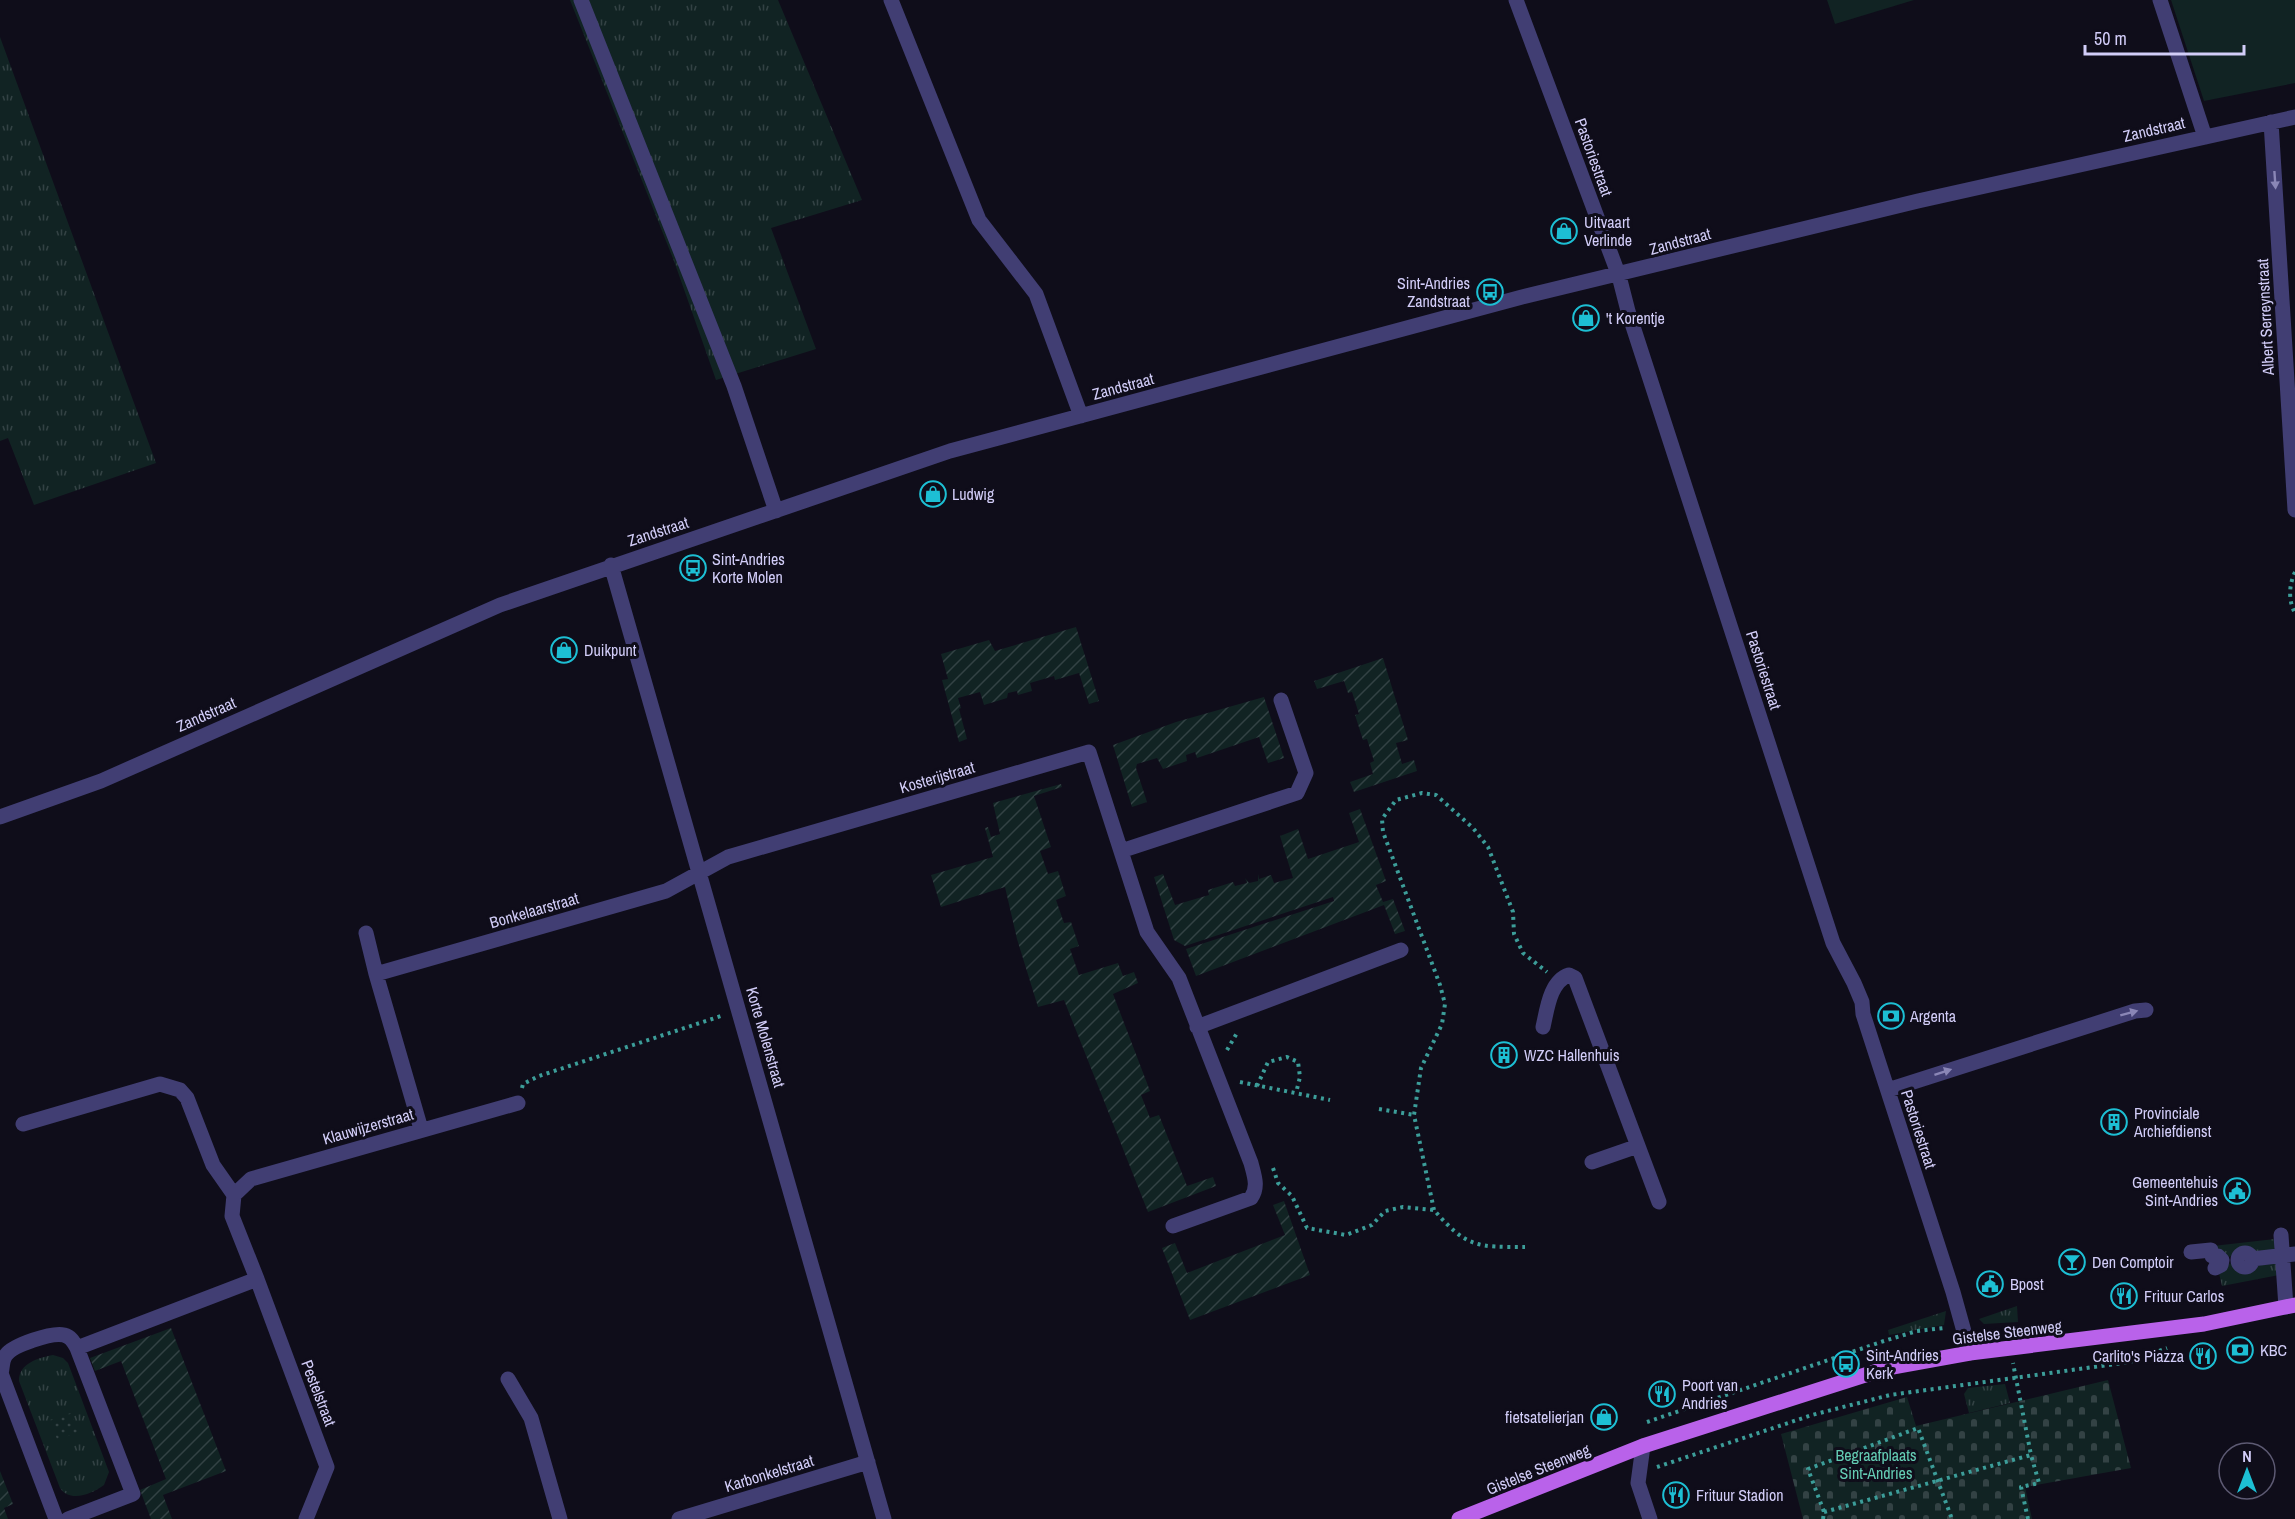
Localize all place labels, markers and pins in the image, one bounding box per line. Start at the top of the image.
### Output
place label: Uitvaart Verlinde [1584,211,1632,251]
shop icon: Uitvaart Verlinde [1549,216,1579,246]
place label: Sint-Andries Zandstraat [1397,272,1470,312]
bus stop icon: Sint-Andries Zandstraat [1475,277,1505,307]
shop icon: 't Korentje [1571,303,1601,333]
place label: 't Korentje [1606,307,1665,329]
shop icon: Ludwig [918,479,948,509]
place label: Ludwig [952,483,995,505]
place label: Sint-Andries Korte Molen [712,548,785,588]
bus stop icon: Sint-Andries Korte Molen [678,553,708,583]
shop icon: Duikpunt [549,635,579,665]
place label: Duikpunt [584,639,637,661]
bank icon: Argenta [1876,1001,1906,1031]
place label: Argenta [1909,1005,1957,1027]
building icon: WZC Hallenhuis [1489,1040,1519,1070]
place label: WZC Hallenhuis [1524,1044,1620,1066]
place label: Provinciale Archiefdienst [2133,1102,2212,1142]
building icon: Provinciale Archiefdienst [2099,1107,2129,1137]
place label: Gemeentehuis Sint-Andries [2132,1171,2218,1211]
public building icon: Gemeentehuis Sint-Andries [2222,1176,2252,1206]
bar icon: Den Comptoir [2057,1247,2087,1277]
place label: Den Comptoir [2092,1251,2174,1273]
public building icon: Bpost [1975,1269,2005,1299]
place label: Bpost [2010,1273,2044,1295]
restaurant icon: Frituur Carlos [2109,1281,2139,1311]
place label: Frituur Carlos [2144,1285,2224,1307]
bank icon: KBC [2225,1335,2255,1365]
place label: KBC [2260,1339,2287,1361]
restaurant icon: Carlito's Piazza [2188,1341,2218,1371]
place label: Sint-Andries Kerk [1866,1344,1939,1384]
place label: Carlito's Piazza [2093,1345,2185,1367]
bus stop icon: Sint-Andries Kerk [1831,1349,1861,1379]
place label: Poort van Andries [1681,1374,1738,1414]
restaurant icon: Poort van Andries [1647,1379,1677,1409]
shop icon: fietsatelierjan [1589,1402,1619,1432]
place label: fietsatelierjan [1505,1406,1584,1428]
restaurant icon: Frituur Stadion [1661,1480,1691,1510]
place label: Frituur Stadion [1696,1484,1784,1506]

